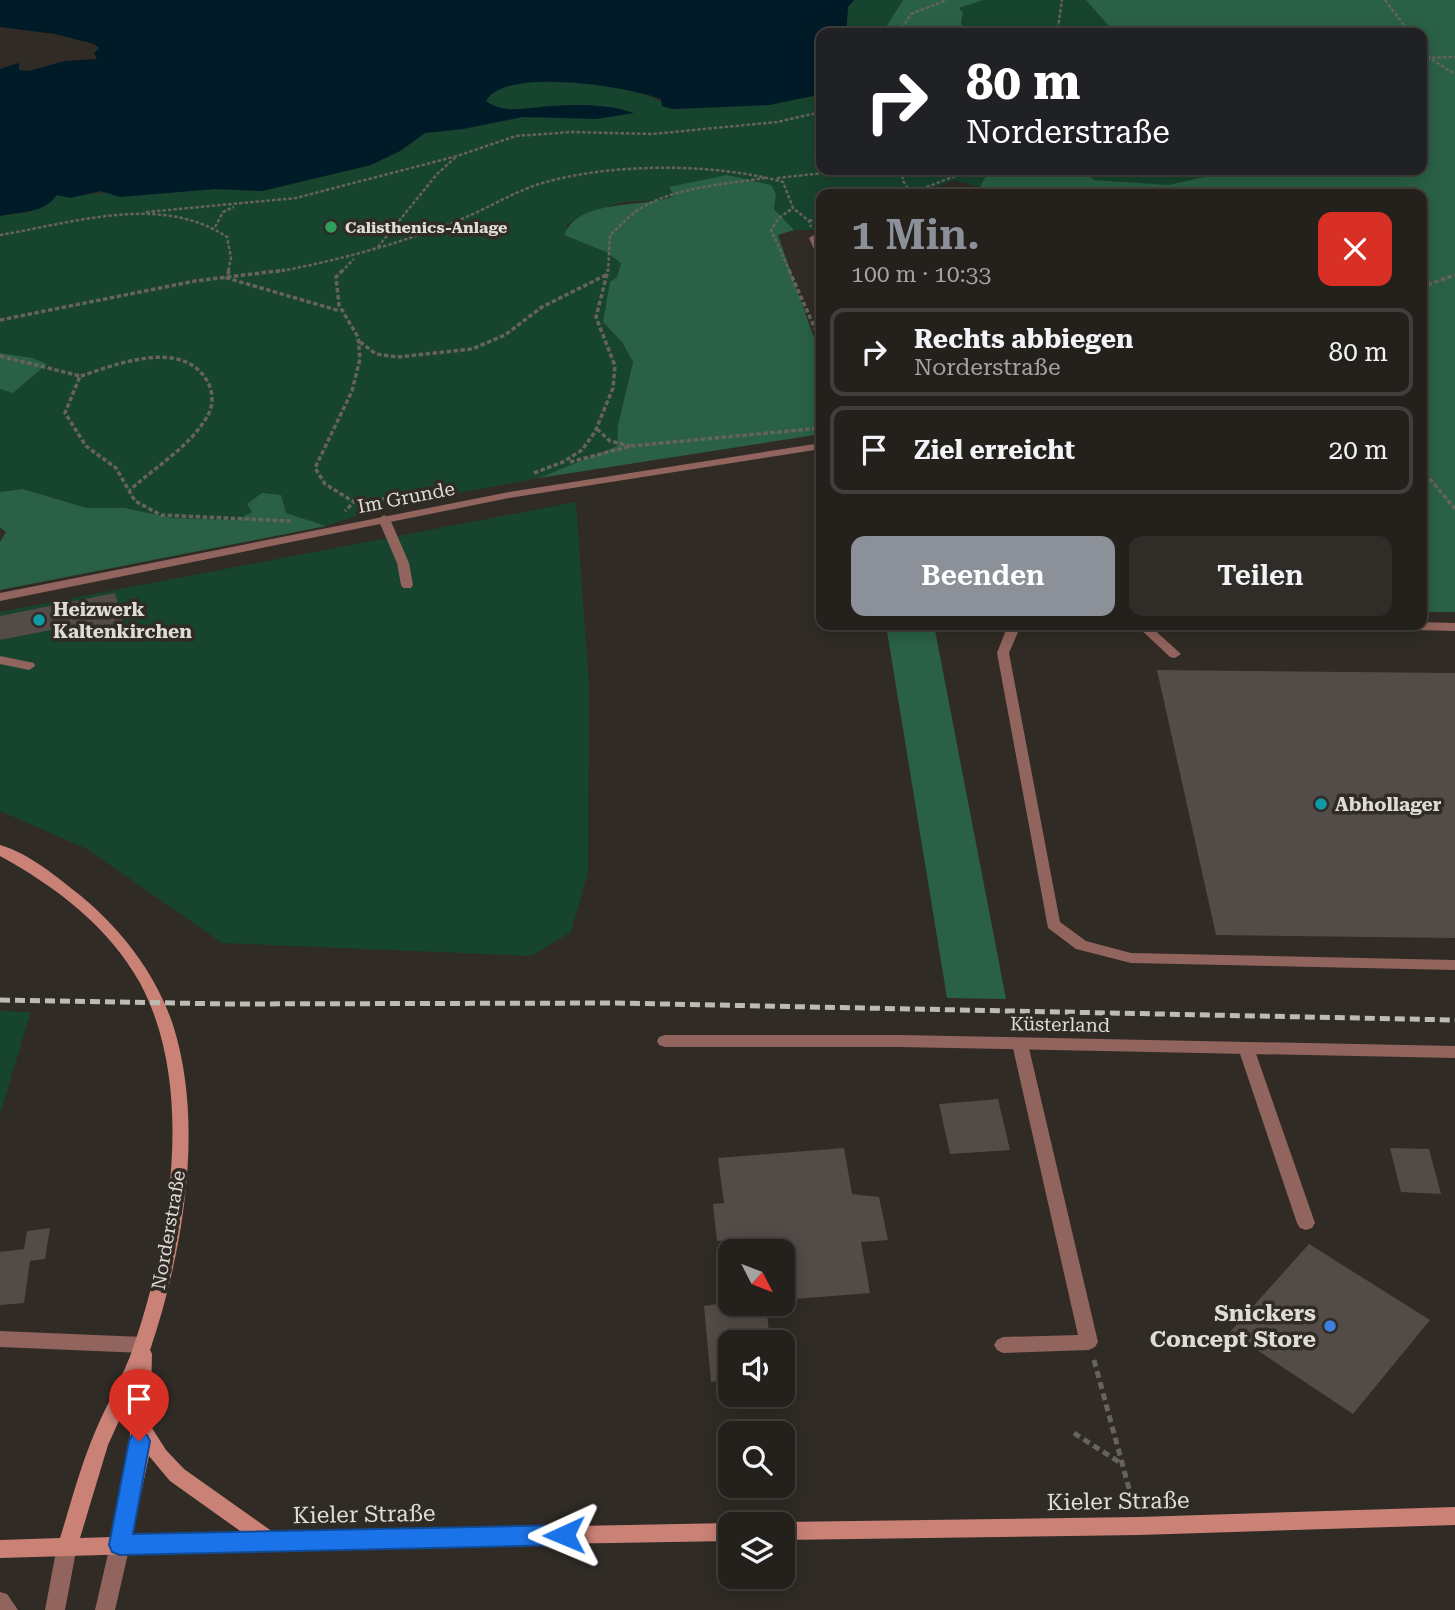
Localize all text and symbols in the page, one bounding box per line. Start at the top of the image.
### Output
text: 80 m [966,54,1081,111]
icon: right [851,56,942,147]
text: Norderstraße [966,113,1170,151]
text: 1 Min. [851,210,980,259]
button: close [1318,212,1392,286]
place label: Calisthenics-Anlage [345,218,507,237]
marker: Calisthenics-Anlage [323,219,339,235]
text: 100 m · 10:33 [851,261,991,288]
text: Rechts abbiegen [914,324,1133,354]
icon: right [855,333,893,371]
text: 80 m [1329,337,1388,367]
text: Norderstraße [914,354,1061,381]
icon: arrive [855,431,893,469]
text: Ziel erreicht [914,435,1075,465]
text: 20 m [1329,435,1388,465]
street label: Im Grunde [355,477,457,518]
button: Beenden [851,536,1115,616]
button: Teilen [1129,536,1392,616]
place label: Heizwerk Kaltenkirchen [53,598,192,643]
marker: Heizwerk Kaltenkirchen [31,612,47,628]
place label: Abhollager [1335,793,1442,816]
marker: Abhollager [1313,796,1329,812]
street label: Küsterland [1010,1012,1110,1037]
street label: Norderstraße [147,1168,190,1292]
north arrow [718,1239,794,1316]
map controls [718,1239,795,1589]
place label: Snickers Concept Store [1150,1300,1316,1353]
marker: Snickers Concept Store [1322,1318,1338,1334]
button: sound [718,1330,795,1407]
pin [109,1369,169,1441]
icon: arrive [120,1380,158,1418]
button: search [718,1421,795,1498]
street label: Kieler Straße [1046,1487,1190,1516]
position arrow [527,1498,601,1572]
street label: Kieler Straße [292,1500,436,1529]
button: layers [718,1512,795,1589]

